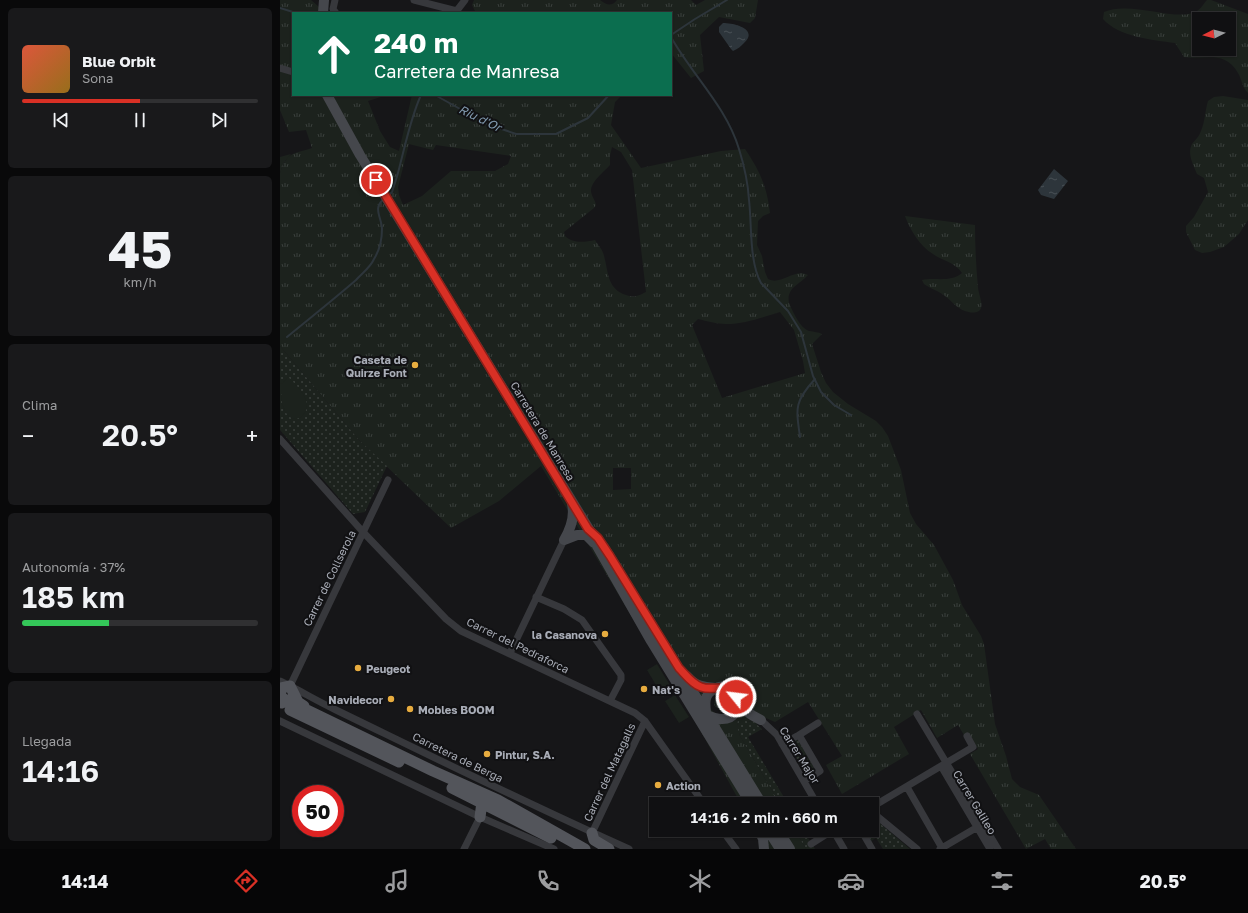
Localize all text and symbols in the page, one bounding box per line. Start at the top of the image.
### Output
north arrow [1192,12,1236,56]
map controls [1192,12,1236,56]
text: 240 m [374,26,458,59]
icon: ahead [308,28,360,80]
text: Blue Orbit [82,52,156,70]
text: Carretera de Manresa [374,60,560,82]
text: Sona [82,70,113,86]
water label: Riu d'Or [456,101,506,136]
icon: previous [50,109,72,131]
icon: pause [129,109,151,131]
icon: next [208,109,230,131]
pin [359,163,393,197]
icon: arrive [365,169,387,191]
text: 45 [108,217,172,279]
text: km/h [123,274,157,290]
place label: Caseta de Quirze Font [346,353,408,379]
marker: Caseta de Quirze Font [410,360,420,370]
street label: Carretera de Manresa [508,379,578,483]
text: Clima [22,397,57,413]
text: 20.5° [102,417,178,453]
text: − [22,422,34,449]
text: + [246,422,258,449]
street label: Carrer de Collserola [300,528,358,628]
text: Autonomía · 37% [22,559,125,575]
text: 185 km [22,579,125,615]
street label: Carrer del Pedraforca [465,614,571,676]
place label: la Casanova [532,628,597,641]
marker: la Casanova [600,629,610,639]
place label: Peugeot [366,662,411,675]
marker: Peugeot [353,663,363,673]
position arrow [715,676,757,718]
place label: Nat's [652,683,680,696]
marker: Nat's [639,684,649,694]
place label: Navidecor [328,693,384,706]
marker: Navidecor [386,694,396,704]
place label: Mobles BOOM [418,703,495,716]
marker: Mobles BOOM [405,704,415,714]
street label: Carrer del Matagalls [580,721,638,823]
street label: Carrer Major [777,724,823,787]
street label: Carretera de Berga [411,729,505,785]
text: Llegada [22,733,72,749]
place label: Pintur, S.A. [495,748,555,761]
marker: Pintur, S.A. [482,749,492,759]
text: 14:16 [22,753,99,789]
street label: Carrer Galileo [951,768,999,837]
place label: Action [666,779,701,792]
marker: Action [653,780,663,790]
speed limit sign: 50 [292,785,344,837]
text: 14:16 · 2 min · 660 m [690,808,838,826]
icon: directions [232,867,260,895]
icon: music [383,867,411,895]
icon: phone [534,867,562,895]
icon: climate [686,867,714,895]
icon: car [837,867,865,895]
icon: filters [988,867,1016,895]
text: 14:14 [62,870,108,892]
text: 20.5° [1140,870,1186,892]

